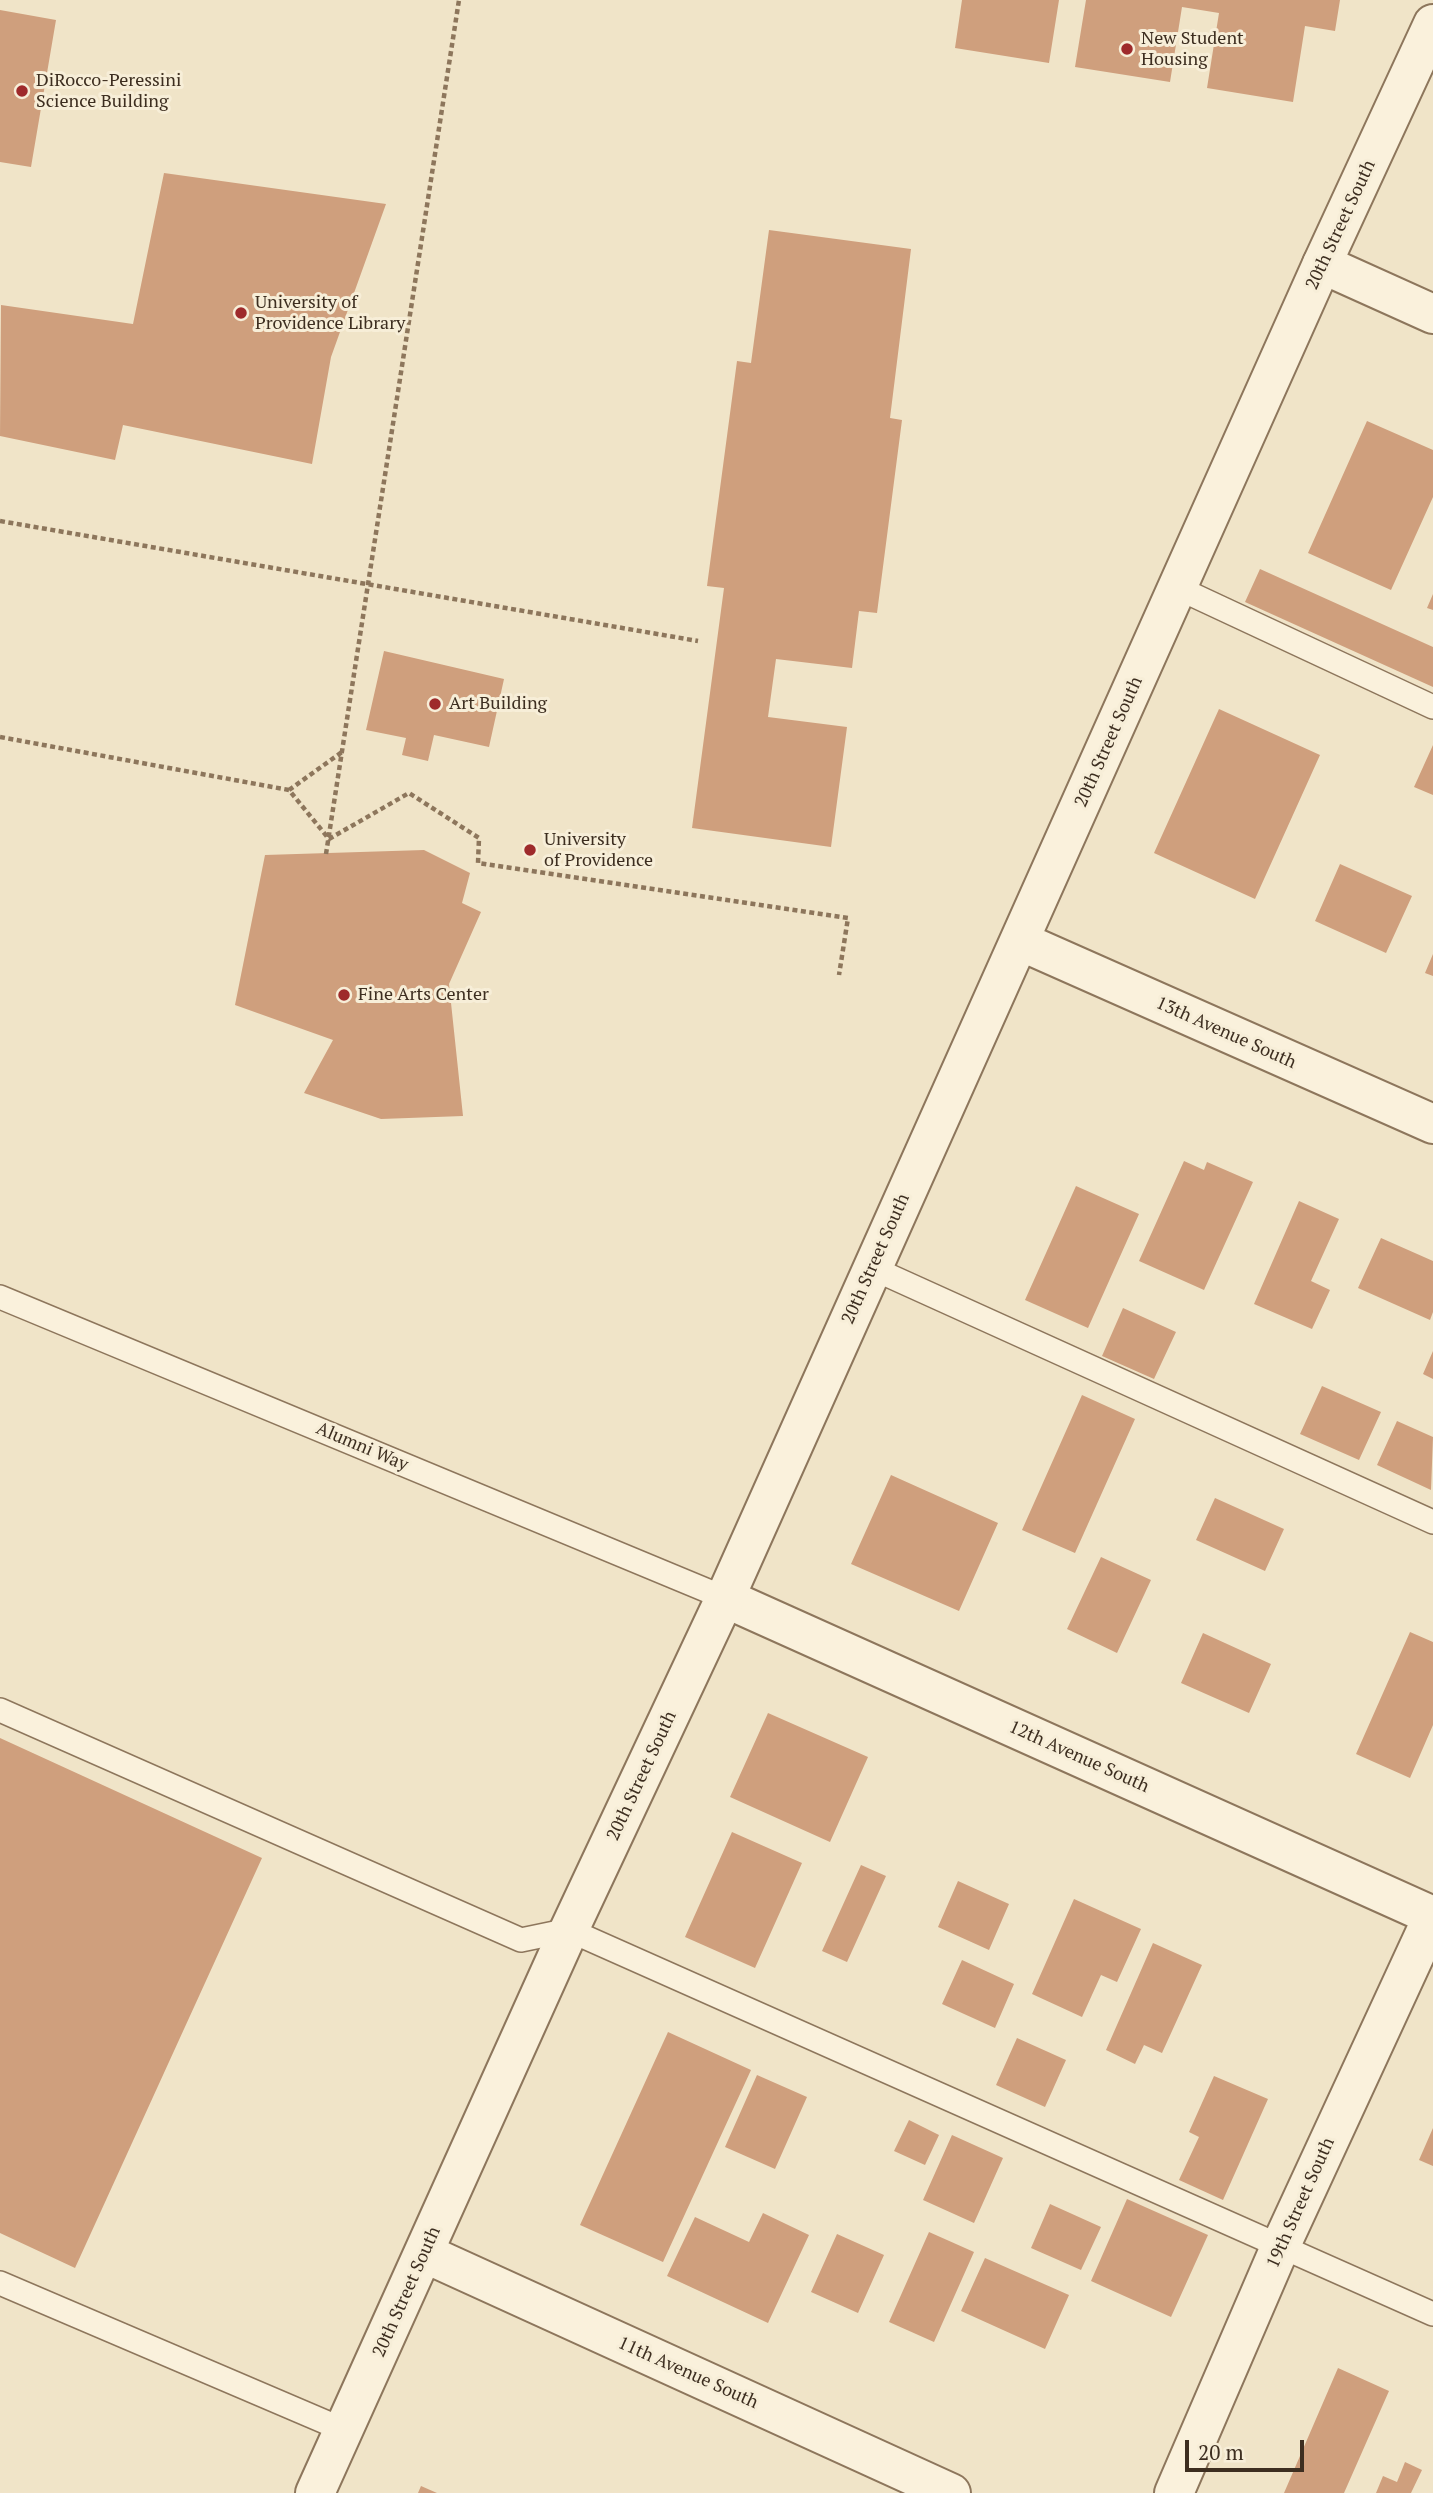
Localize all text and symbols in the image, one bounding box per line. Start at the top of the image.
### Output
place label: New Student Housing [1141,28,1244,70]
marker: New Student Housing [1119,41,1135,57]
place label: DiRocco-Peressini Science Building [36,70,181,112]
marker: DiRocco-Peressini Science Building [14,83,30,99]
street label: 20th Street South [1302,157,1380,293]
place label: University of Providence Library [255,292,405,334]
marker: University of Providence Library [233,305,249,321]
street label: 20th Street South [1071,673,1147,811]
place label: Art Building [449,693,547,715]
marker: Art Building [427,696,443,712]
place label: University of Providence [544,829,653,872]
marker: University of Providence [522,842,538,858]
place label: Fine Arts Center [358,984,489,1006]
marker: Fine Arts Center [336,987,352,1003]
street label: 13th Avenue South [1153,992,1299,1074]
street label: 20th Street South [838,1190,914,1328]
street label: Alumni Way [313,1418,411,1476]
street label: 20th Street South [603,1708,681,1844]
street label: 12th Avenue South [1006,1716,1152,1798]
street label: 19th Street South [1263,2134,1339,2272]
street label: 20th Street South [369,2223,445,2361]
street label: 11th Avenue South [615,2332,761,2414]
scale bar [1188,2426,1307,2470]
text: 20 m [1198,2438,1244,2466]

